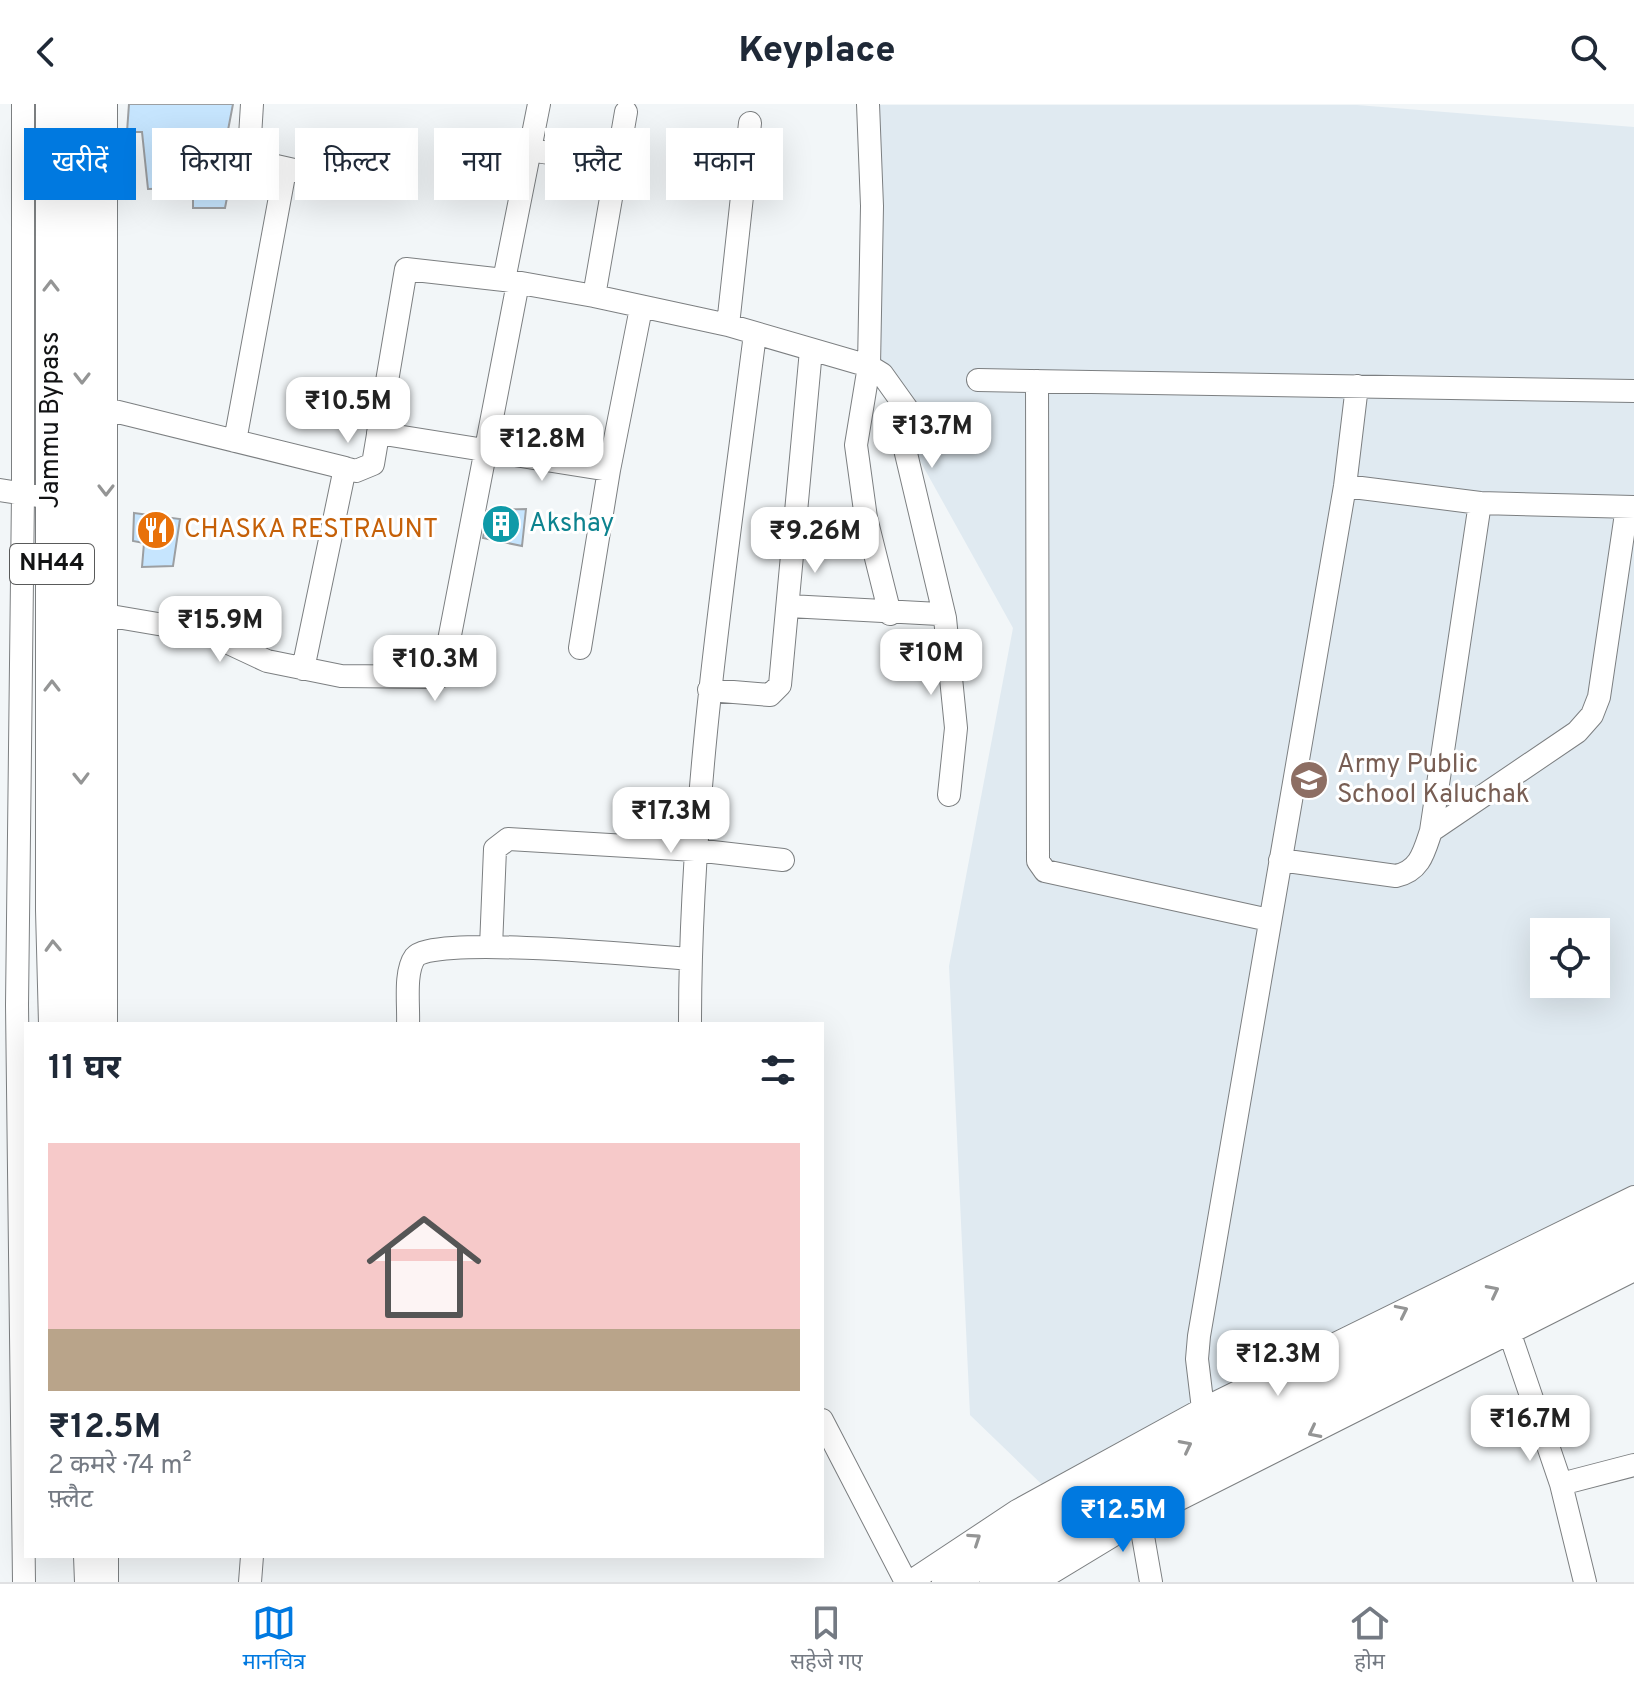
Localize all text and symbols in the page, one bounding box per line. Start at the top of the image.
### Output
text: Keyplace [738,29,896,75]
icon: back [24,30,68,74]
icon: search [1566,30,1610,74]
chip: खरीदें [24,128,136,200]
chip: किराया [152,128,279,200]
chip: फ़िल्टर [295,128,418,200]
chip: नया [434,128,529,200]
chip: फ़्लैट [545,128,650,200]
chip: मकान [666,128,783,200]
one-way arrow [42,279,60,292]
street label: Jammu Bypass [35,332,68,508]
one-way arrow [73,372,91,385]
pin: ₹10.5M [283,377,413,445]
text: ₹10.5M [304,386,392,419]
pin: ₹13.7M [867,402,997,470]
text: ₹13.7M [891,411,973,444]
pin: ₹12.8M [477,415,607,483]
text: ₹12.8M [499,424,586,457]
one-way arrow [97,484,115,497]
building icon: Akshay [480,503,522,545]
pin: ₹9.26M [750,507,880,575]
place label: Akshay [529,508,614,541]
restaurant icon: CHASKA RESTRAUNT [135,509,177,551]
place label: CHASKA RESTRAUNT [184,514,438,547]
text: ₹9.26M [769,516,861,549]
road number: NH44 [10,544,94,584]
pin: ₹15.9M [155,596,285,664]
text: ₹15.9M [177,605,263,638]
pin: ₹10M [884,629,978,697]
pin: ₹10.3M [370,635,500,703]
text: ₹10M [898,638,964,671]
text: ₹10.3M [391,644,479,677]
one-way arrow [43,679,61,692]
place label: Army Public School Kaluchak [1337,749,1530,812]
school or university icon: Army Public School Kaluchak [1288,759,1330,801]
one-way arrow [72,772,90,785]
pin: ₹17.3M [606,787,736,855]
text: ₹17.3M [631,796,711,829]
map controls [1530,918,1610,998]
button: locate [1530,918,1610,998]
one-way arrow [44,939,62,952]
text: 11 घर [48,1048,121,1091]
icon: filters [756,1048,800,1092]
icon: home [352,1195,496,1339]
one-way arrow [1484,1286,1499,1301]
one-way arrow [1394,1305,1409,1321]
pin: ₹12.3M [1213,1330,1343,1398]
text: ₹12.3M [1235,1339,1321,1372]
pin: ₹16.7M [1465,1395,1595,1463]
text: ₹16.7M [1489,1404,1571,1437]
text: ₹12.5M [48,1407,161,1450]
one-way arrow [1308,1422,1323,1437]
one-way arrow [1177,1440,1192,1455]
text: 2 कमरे · 74 m² [48,1450,192,1483]
text: फ़्लैट [48,1484,93,1517]
pin: ₹12.5M [1058,1486,1188,1554]
text: ₹12.5M [1080,1495,1166,1528]
one-way arrow [967,1533,981,1548]
tab: मानचित्र [242,1601,305,1678]
tab: सहेजे गए [790,1601,863,1678]
tab: होम [1348,1601,1392,1678]

